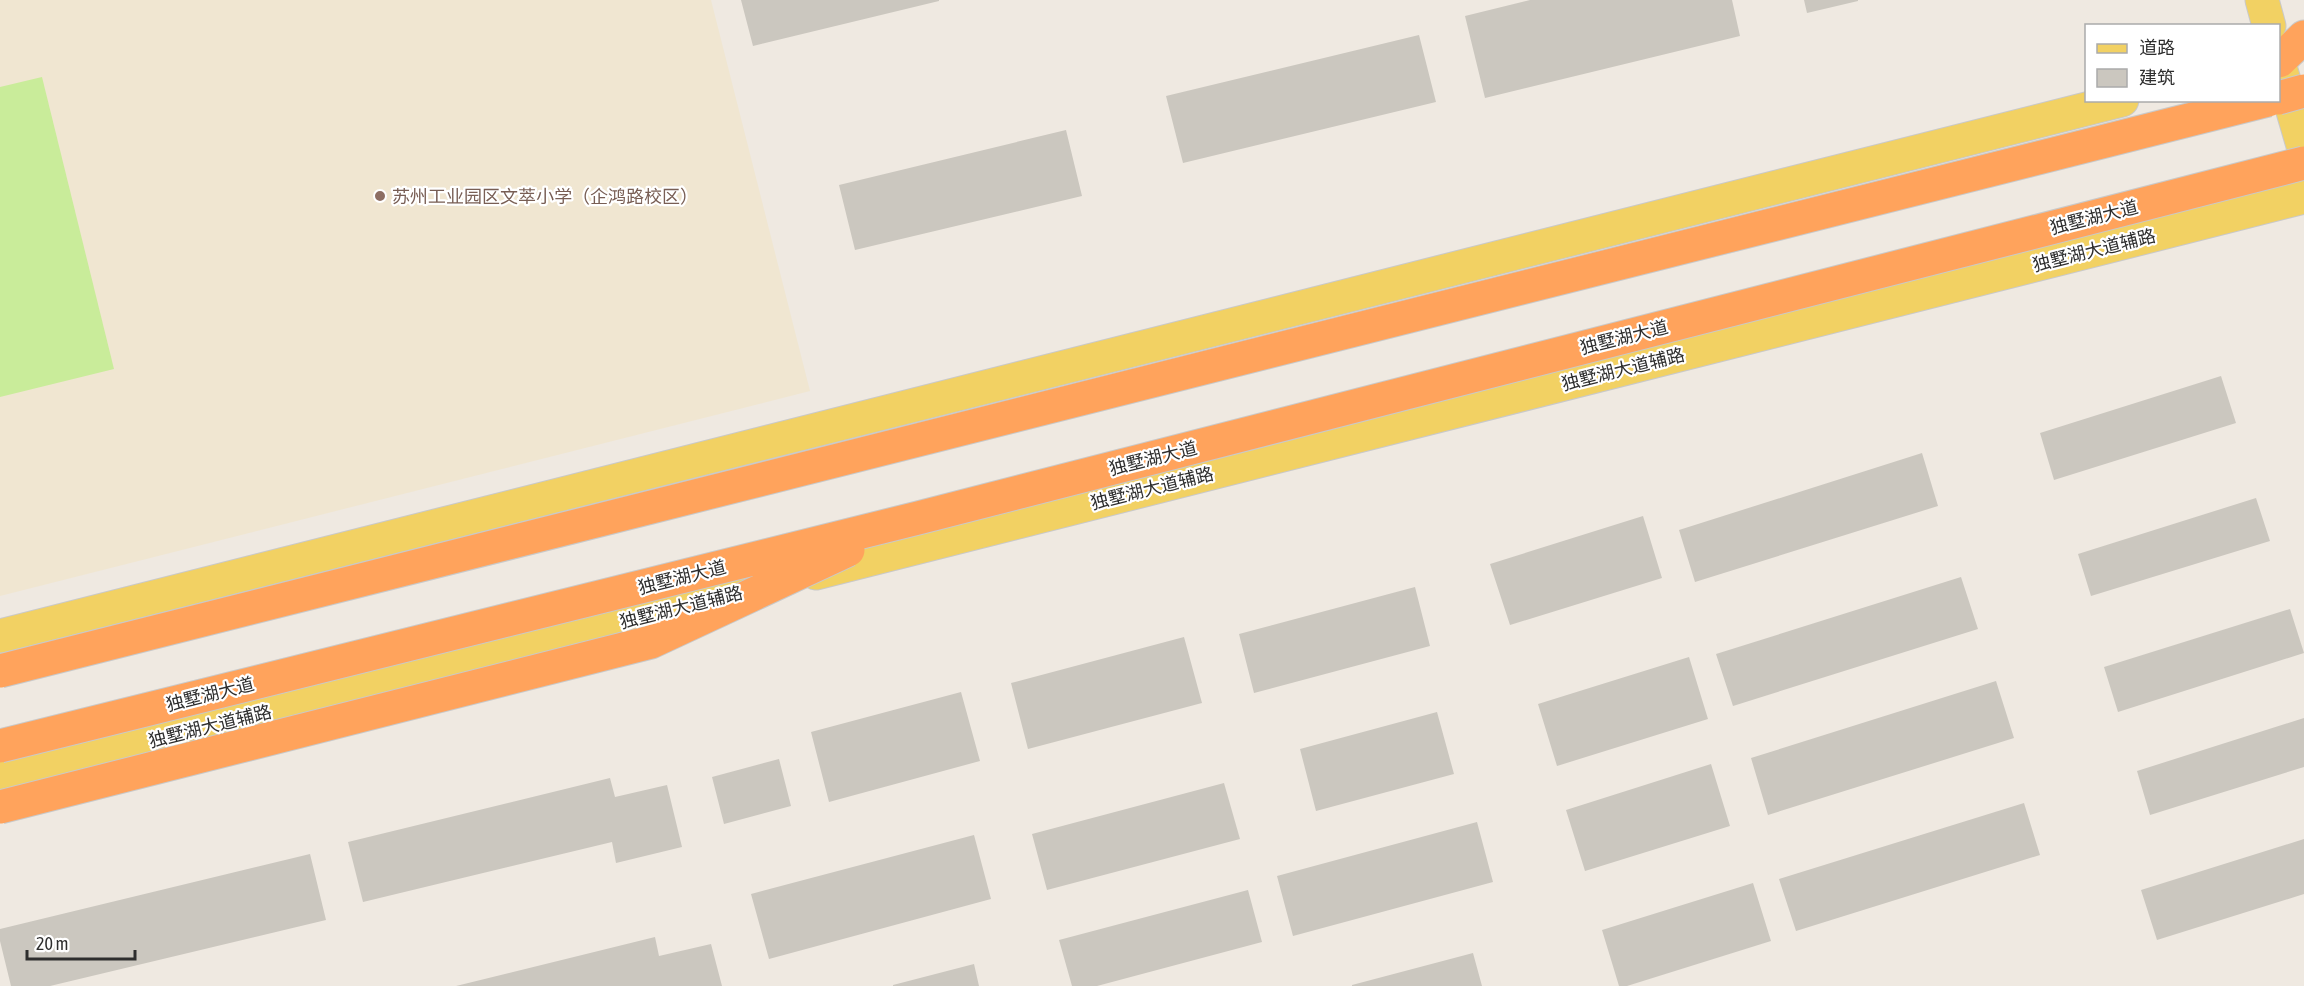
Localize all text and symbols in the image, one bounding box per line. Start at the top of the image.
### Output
legend [2085,24,2280,102]
text: 道路 [2139,37,2175,58]
text: 建筑 [2139,67,2175,88]
place label: 苏州工业园区文萃小学（企鸿路校区） [392,186,698,207]
marker: 苏州工业园区文萃小学（企鸿路校区） [373,189,387,203]
street label: 独墅湖大道 [2048,196,2140,238]
street label: 独墅湖大道辅路 [2030,225,2158,275]
street label: 独墅湖大道 [1578,316,1670,358]
street label: 独墅湖大道辅路 [1559,344,1687,394]
street label: 独墅湖大道 [1107,437,1199,479]
street label: 独墅湖大道辅路 [1088,463,1216,513]
street label: 独墅湖大道 [636,556,728,598]
street label: 独墅湖大道辅路 [617,582,745,632]
street label: 独墅湖大道 [164,673,256,715]
street label: 独墅湖大道辅路 [146,701,274,751]
scale bar [27,923,135,961]
text: 20 m [36,933,68,954]

